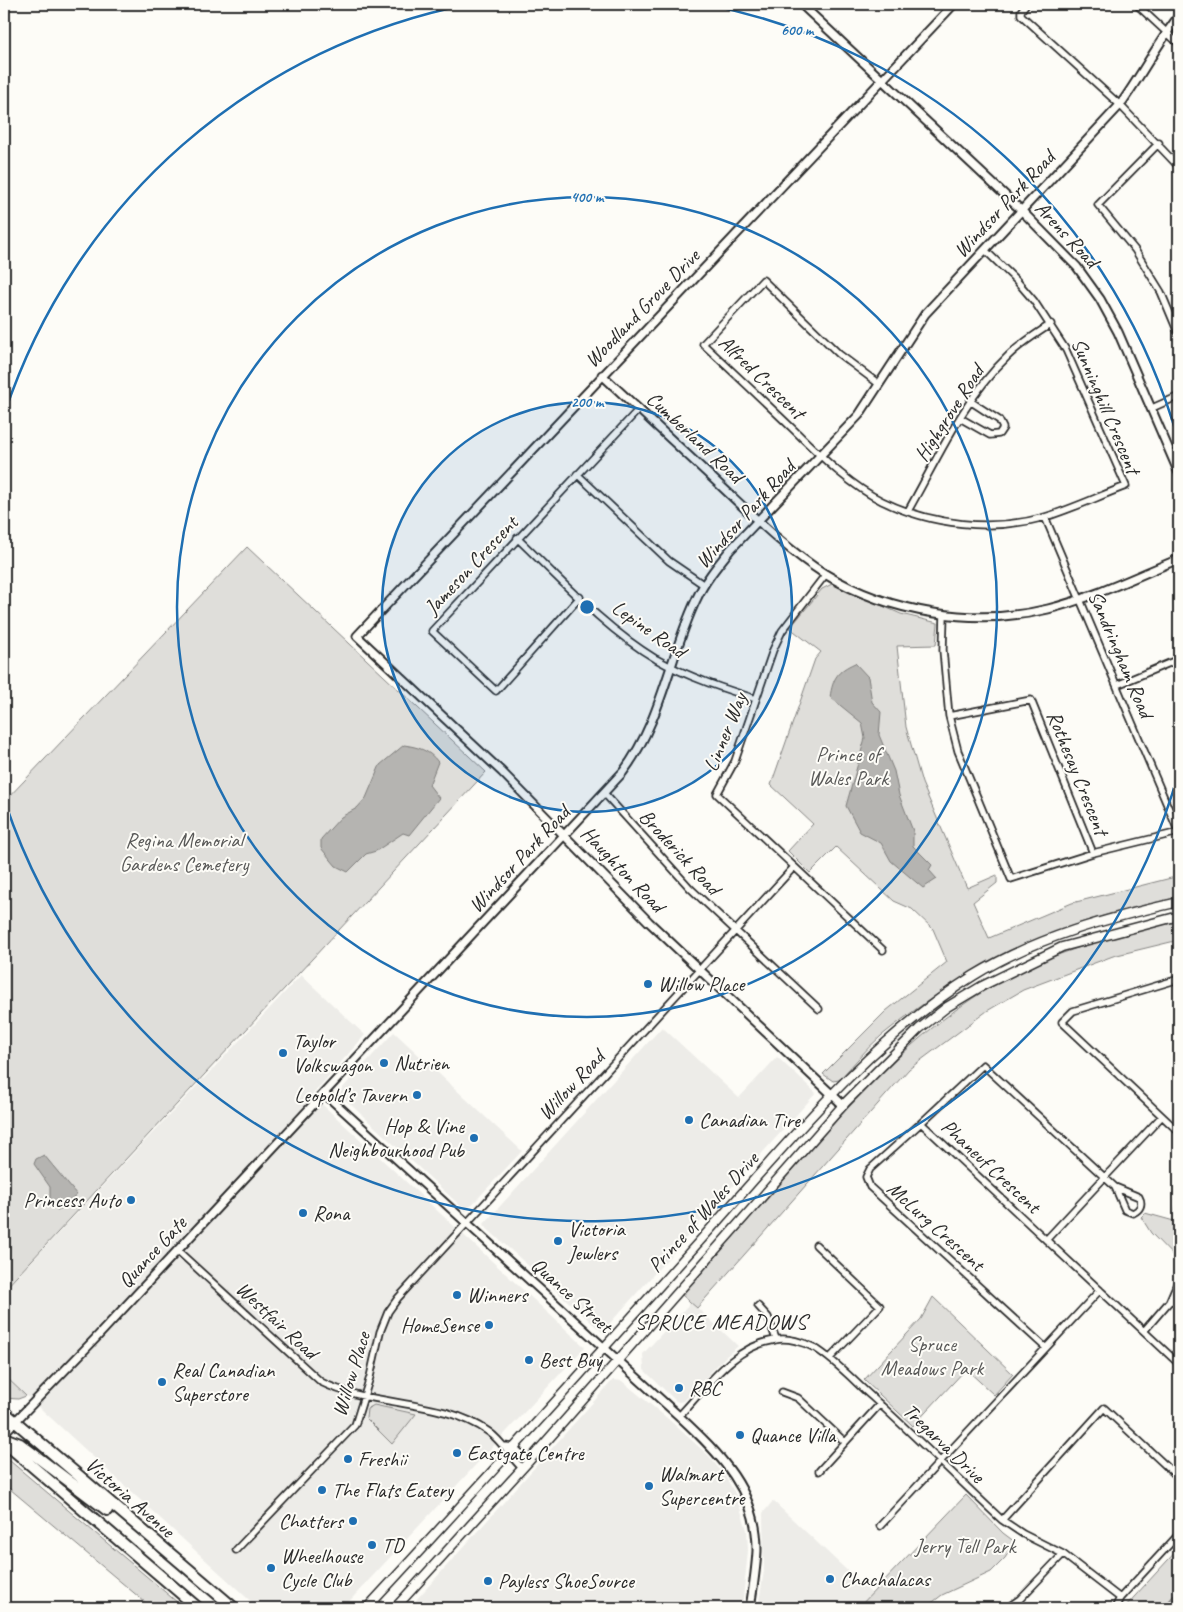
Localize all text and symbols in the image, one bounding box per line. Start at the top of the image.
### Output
text: 600 m [781,21,815,40]
street label: Windsor Park Road [948,142,1063,263]
text: 400 m [571,188,605,207]
street label: Arens Road [1030,195,1107,275]
street label: Woodland Grove Drive [579,242,707,373]
street label: Alfred Crescent [713,329,813,427]
street label: Sunninghill Crescent [1066,334,1147,481]
street label: Highgrove Road [908,358,991,466]
street label: Cumberland Road [641,386,752,491]
text: 200 m [571,393,605,412]
street label: Windsor Park Road [690,452,803,574]
street label: Jameson Crescent [418,509,525,621]
street label: Sandringham Road [1083,587,1161,725]
street label: Lepine Road [607,594,693,665]
centre of rings [578,598,596,616]
street label: Linner Way [698,687,753,775]
street label: Rothesay Crescent [1041,707,1116,842]
park label: Prince of Wales Park [808,741,890,791]
street label: Windsor Park Road [463,797,578,918]
street label: Broderick Road [634,804,728,902]
street label: Haughton Road [576,820,673,920]
park label: Regina Memorial Gardens Cemetery [120,827,250,877]
place label: Willow Place [658,971,747,997]
marker: Willow Place [642,978,654,990]
place label: Taylor Volkswagon [293,1028,374,1078]
street label: Willow Road [532,1042,612,1125]
marker: Taylor Volkswagon [277,1047,289,1059]
place label: Nutrien [394,1050,451,1076]
marker: Nutrien [378,1057,390,1069]
place label: Leopold’s Tavern [294,1082,408,1108]
marker: Leopold’s Tavern [411,1089,423,1101]
place label: Canadian Tire [699,1107,801,1133]
place label: Hop & Vine Neighbourhood Pub [328,1113,466,1163]
street label: Phaneuf Crescent [936,1113,1048,1220]
marker: Canadian Tire [683,1114,695,1126]
marker: Hop & Vine Neighbourhood Pub [468,1132,480,1144]
street label: Prince of Wales Drive [642,1145,765,1278]
street label: McLurg Crescent [882,1175,992,1278]
place label: Princess Auto [23,1187,123,1213]
marker: Princess Auto [125,1194,137,1206]
place label: Rona [313,1200,351,1226]
marker: Rona [297,1207,309,1219]
street label: Quance Gate [112,1210,193,1293]
place label: Victoria Jewlers [567,1216,627,1266]
marker: Victoria Jewlers [552,1235,564,1247]
street label: Quance Street [526,1252,620,1340]
street label: Westfair Road [231,1276,326,1367]
place label: Winners [467,1282,529,1308]
marker: Winners [451,1289,463,1301]
district label: SPRUCE MEADOWS [635,1308,811,1336]
place label: HomeSense [401,1312,481,1338]
marker: HomeSense [483,1319,495,1331]
street label: Willow Place [326,1327,377,1419]
park label: Spruce Meadows Park [881,1331,985,1381]
place label: Best Buy [539,1347,603,1373]
marker: Best Buy [523,1354,535,1366]
place label: Real Canadian Superstore [172,1357,275,1407]
place label: RBC [689,1375,724,1401]
marker: Real Canadian Superstore [156,1376,168,1388]
marker: RBC [673,1382,685,1394]
street label: Tregarva Drive [898,1398,991,1489]
place label: Quance Villa [750,1422,837,1448]
marker: Quance Villa [734,1429,746,1441]
place label: Eastgate Centre [467,1440,585,1466]
place label: Freshii [358,1446,409,1472]
marker: Eastgate Centre [451,1447,463,1459]
street label: Victoria Avenue [80,1451,182,1544]
marker: Freshii [342,1453,354,1465]
place label: Walmart Supercentre [659,1461,746,1511]
place label: The Flats Eatery [332,1477,455,1503]
marker: Walmart Supercentre [643,1480,655,1492]
marker: The Flats Eatery [316,1484,328,1496]
place label: Chatters [279,1508,345,1534]
marker: Chatters [347,1515,359,1527]
place label: TD [382,1532,406,1558]
park label: Jerry Tell Park [914,1533,1018,1559]
marker: TD [366,1539,378,1551]
place label: Wheelhouse Cycle Club [281,1543,364,1593]
marker: Wheelhouse Cycle Club [265,1562,277,1574]
place label: Chachalacas [840,1566,932,1592]
place label: Payless ShoeSource [498,1568,636,1594]
marker: Chachalacas [824,1573,836,1585]
marker: Payless ShoeSource [482,1575,494,1587]

